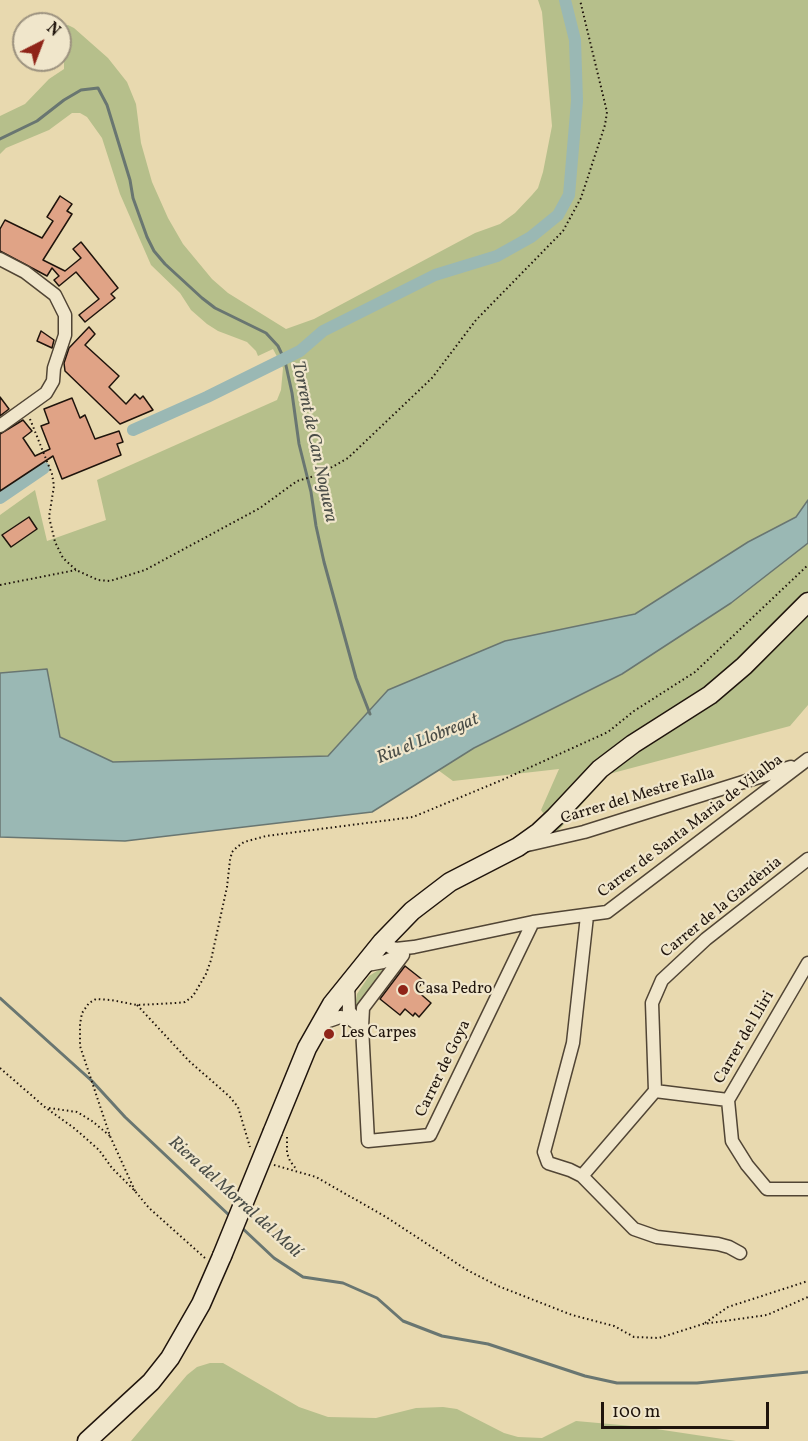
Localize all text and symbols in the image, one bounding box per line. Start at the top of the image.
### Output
north arrow [12,12,72,72]
text: N [41,18,64,42]
water label: Torrent de Can Noguera [285,359,341,525]
water label: Riu el Llobregat [374,710,482,770]
street label: Carrer de Santa Maria de Vilalba [595,751,787,903]
street label: Carrer del Mestre Falla [559,764,717,830]
street label: Carrer de la Gardènia [658,853,786,963]
place label: Casa Pedro [415,980,492,1000]
marker: Casa Pedro [396,983,410,997]
street label: Carrer del Lliri [711,988,779,1088]
street label: Carrer de Goya [412,1017,476,1121]
place label: Les Carpes [341,1024,416,1044]
marker: Les Carpes [322,1027,336,1041]
water label: Riera del Morral del Molí [163,1132,305,1264]
scale bar [604,1390,772,1428]
text: 100 m [612,1400,661,1425]

